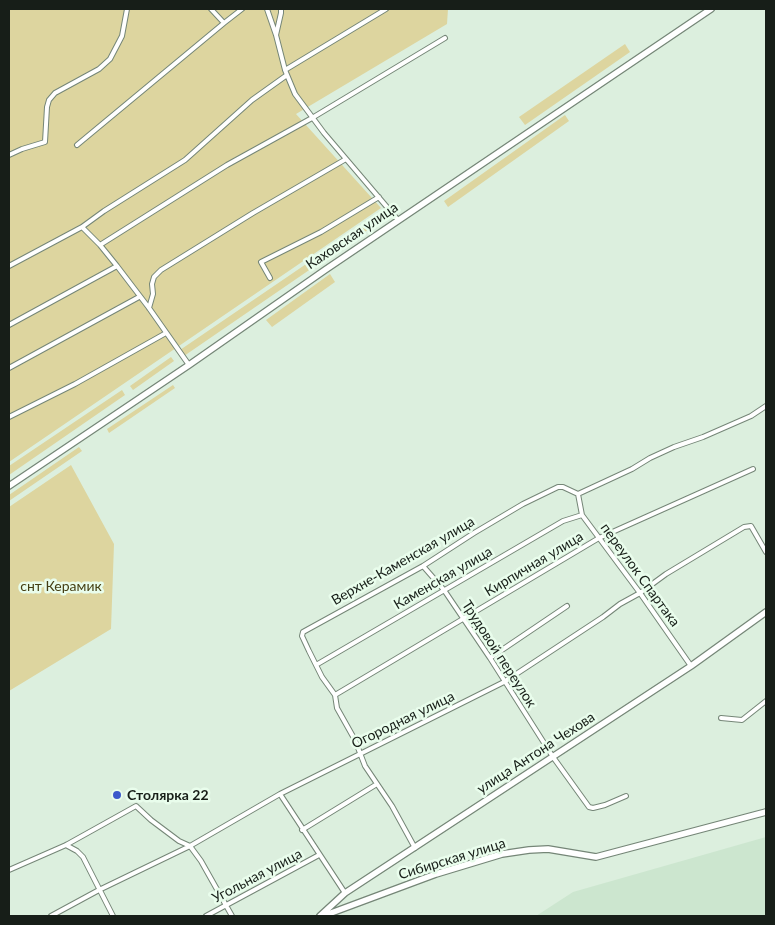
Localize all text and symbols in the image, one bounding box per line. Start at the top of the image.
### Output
street label: Каховская улица [303,199,401,273]
street label: Верхне-Каменская улица [329,513,477,609]
street label: переулок Спартака [597,520,683,630]
street label: Кирпичная улица [482,528,586,600]
street label: Каменская улица [391,543,495,613]
park label: снт Керамик [20,578,102,594]
street label: Трудовой переулок [458,597,540,711]
street label: Огородная улица [349,688,457,752]
street label: улица Антона Чехова [474,709,598,797]
place label: Столярка 22 [127,787,209,803]
marker: Столярка 22 [111,789,123,801]
street label: Сибирская улица [396,835,508,883]
street label: Угольная улица [209,845,305,907]

